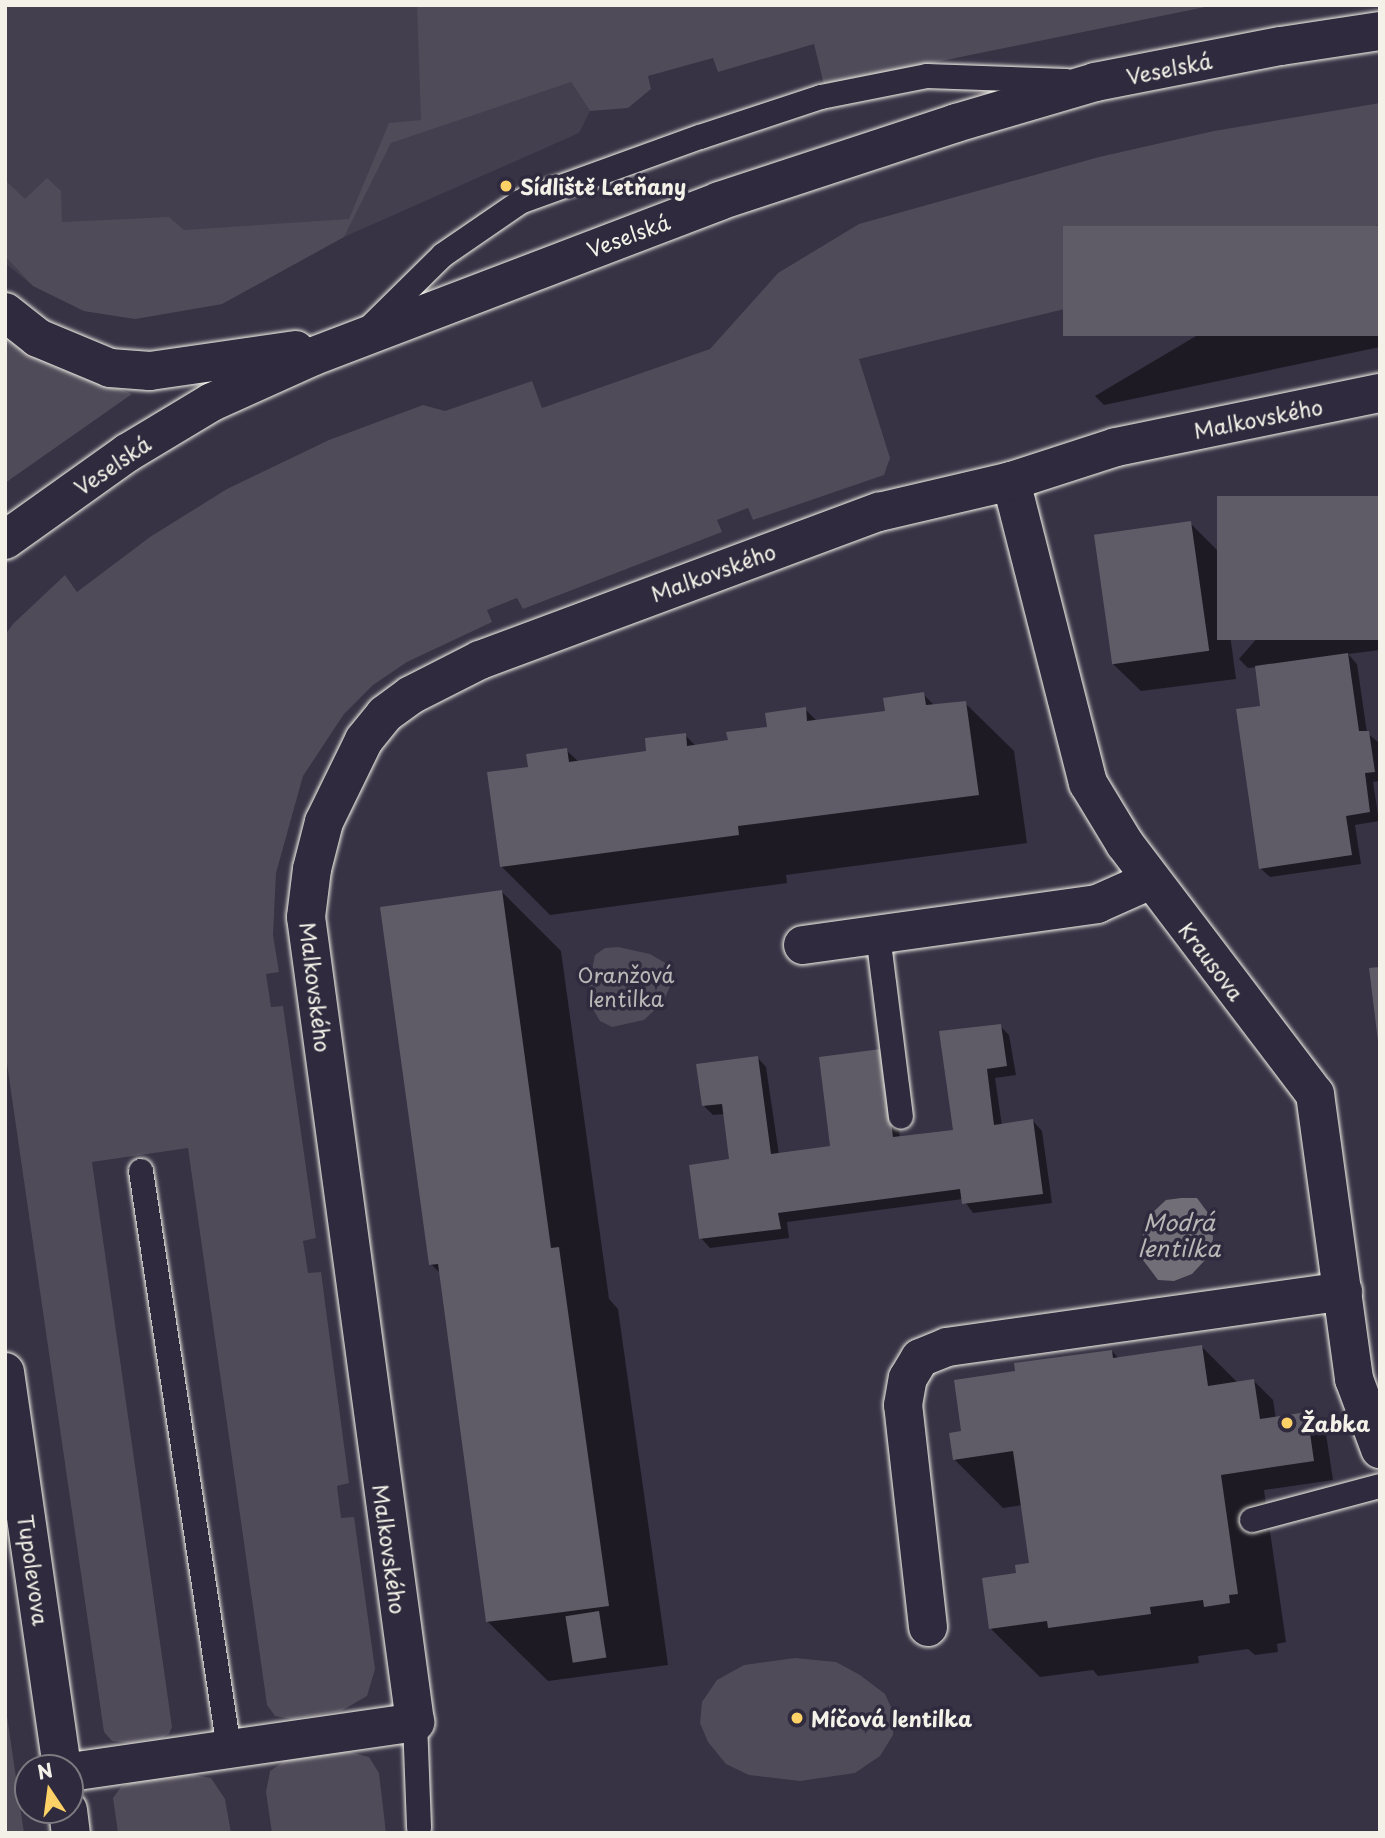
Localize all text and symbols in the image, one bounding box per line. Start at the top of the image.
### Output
street label: Veselská [1124,47,1214,89]
place label: Sídliště Letňany [520,173,686,199]
marker: Sídliště Letňany [498,178,514,194]
street label: Veselská [583,208,673,262]
street label: Malkovského [1191,393,1325,443]
street label: Veselská [69,430,155,500]
street label: Malkovského [647,538,779,606]
street label: Krausova [1174,917,1250,1005]
street label: Malkovského [296,921,336,1053]
park label: Oranžová lentilka [578,961,674,1011]
water label: Modrá lentilka [1138,1208,1220,1262]
place label: Žabka [1301,1410,1370,1436]
marker: Žabka [1279,1415,1295,1431]
street label: Malkovského [368,1482,412,1616]
street label: Tupolevova [14,1513,54,1627]
place label: Míčová lentilka [811,1705,973,1731]
marker: Míčová lentilka [789,1710,805,1726]
north arrow [14,1754,84,1824]
text: N [34,1755,55,1786]

